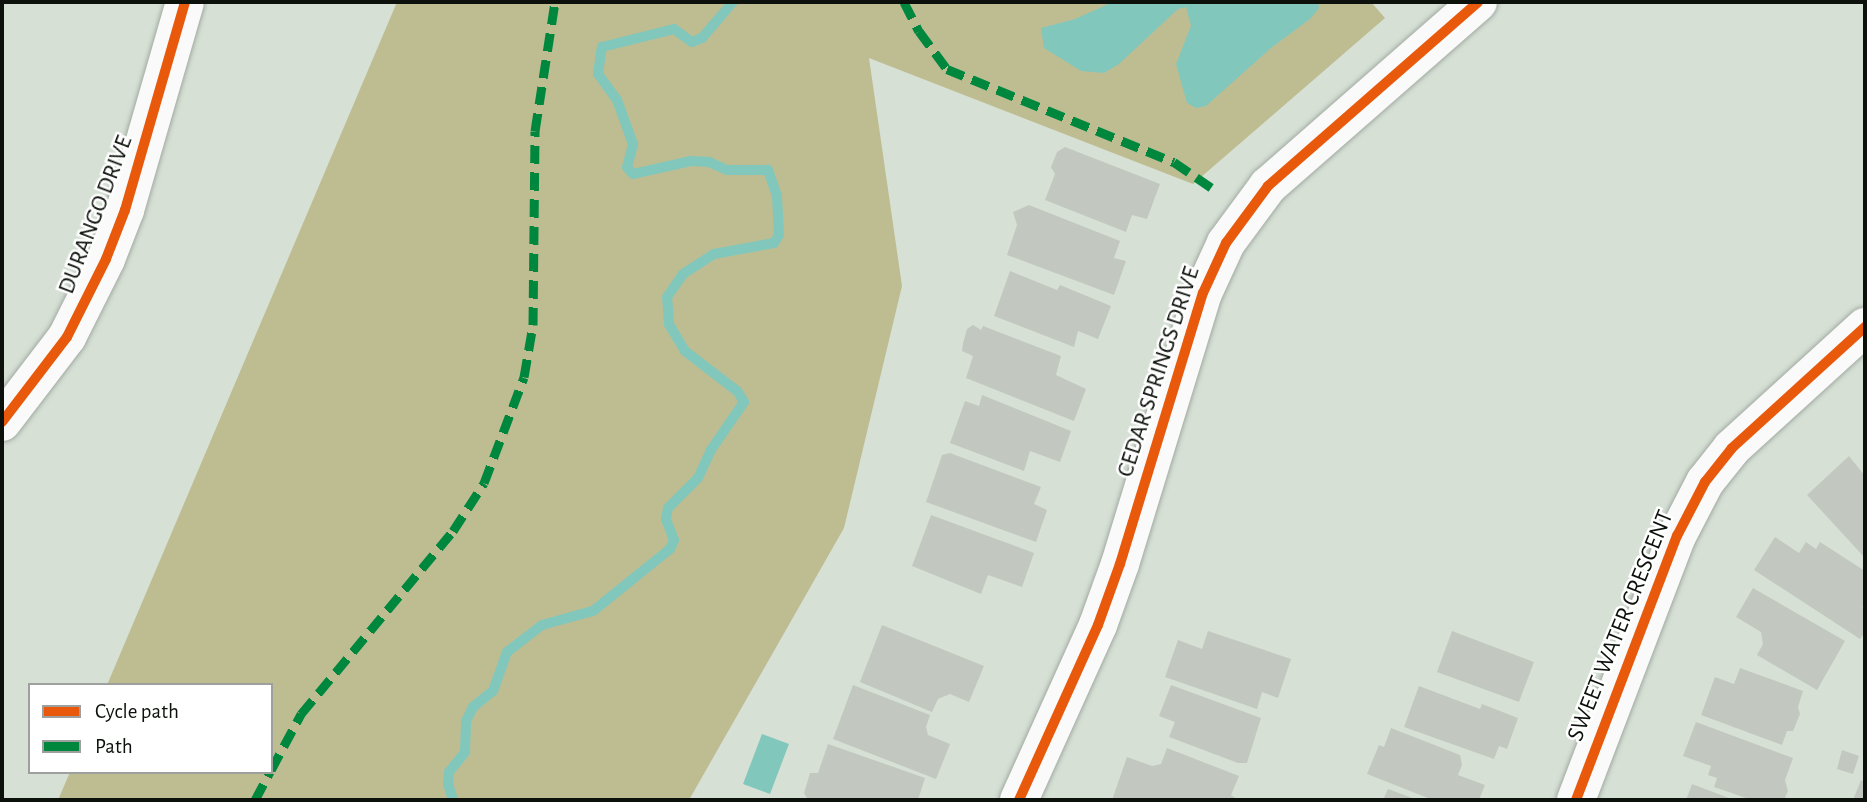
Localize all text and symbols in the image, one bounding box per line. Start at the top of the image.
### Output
street label: DURANGO DRIVE [53,132,139,298]
street label: CEDAR SPRINGS DRIVE [1111,263,1207,481]
street label: SWEET WATER CRESCENT [1562,506,1680,746]
legend [28,683,273,774]
text: Cycle path [95,701,179,722]
text: Path [95,736,133,757]

